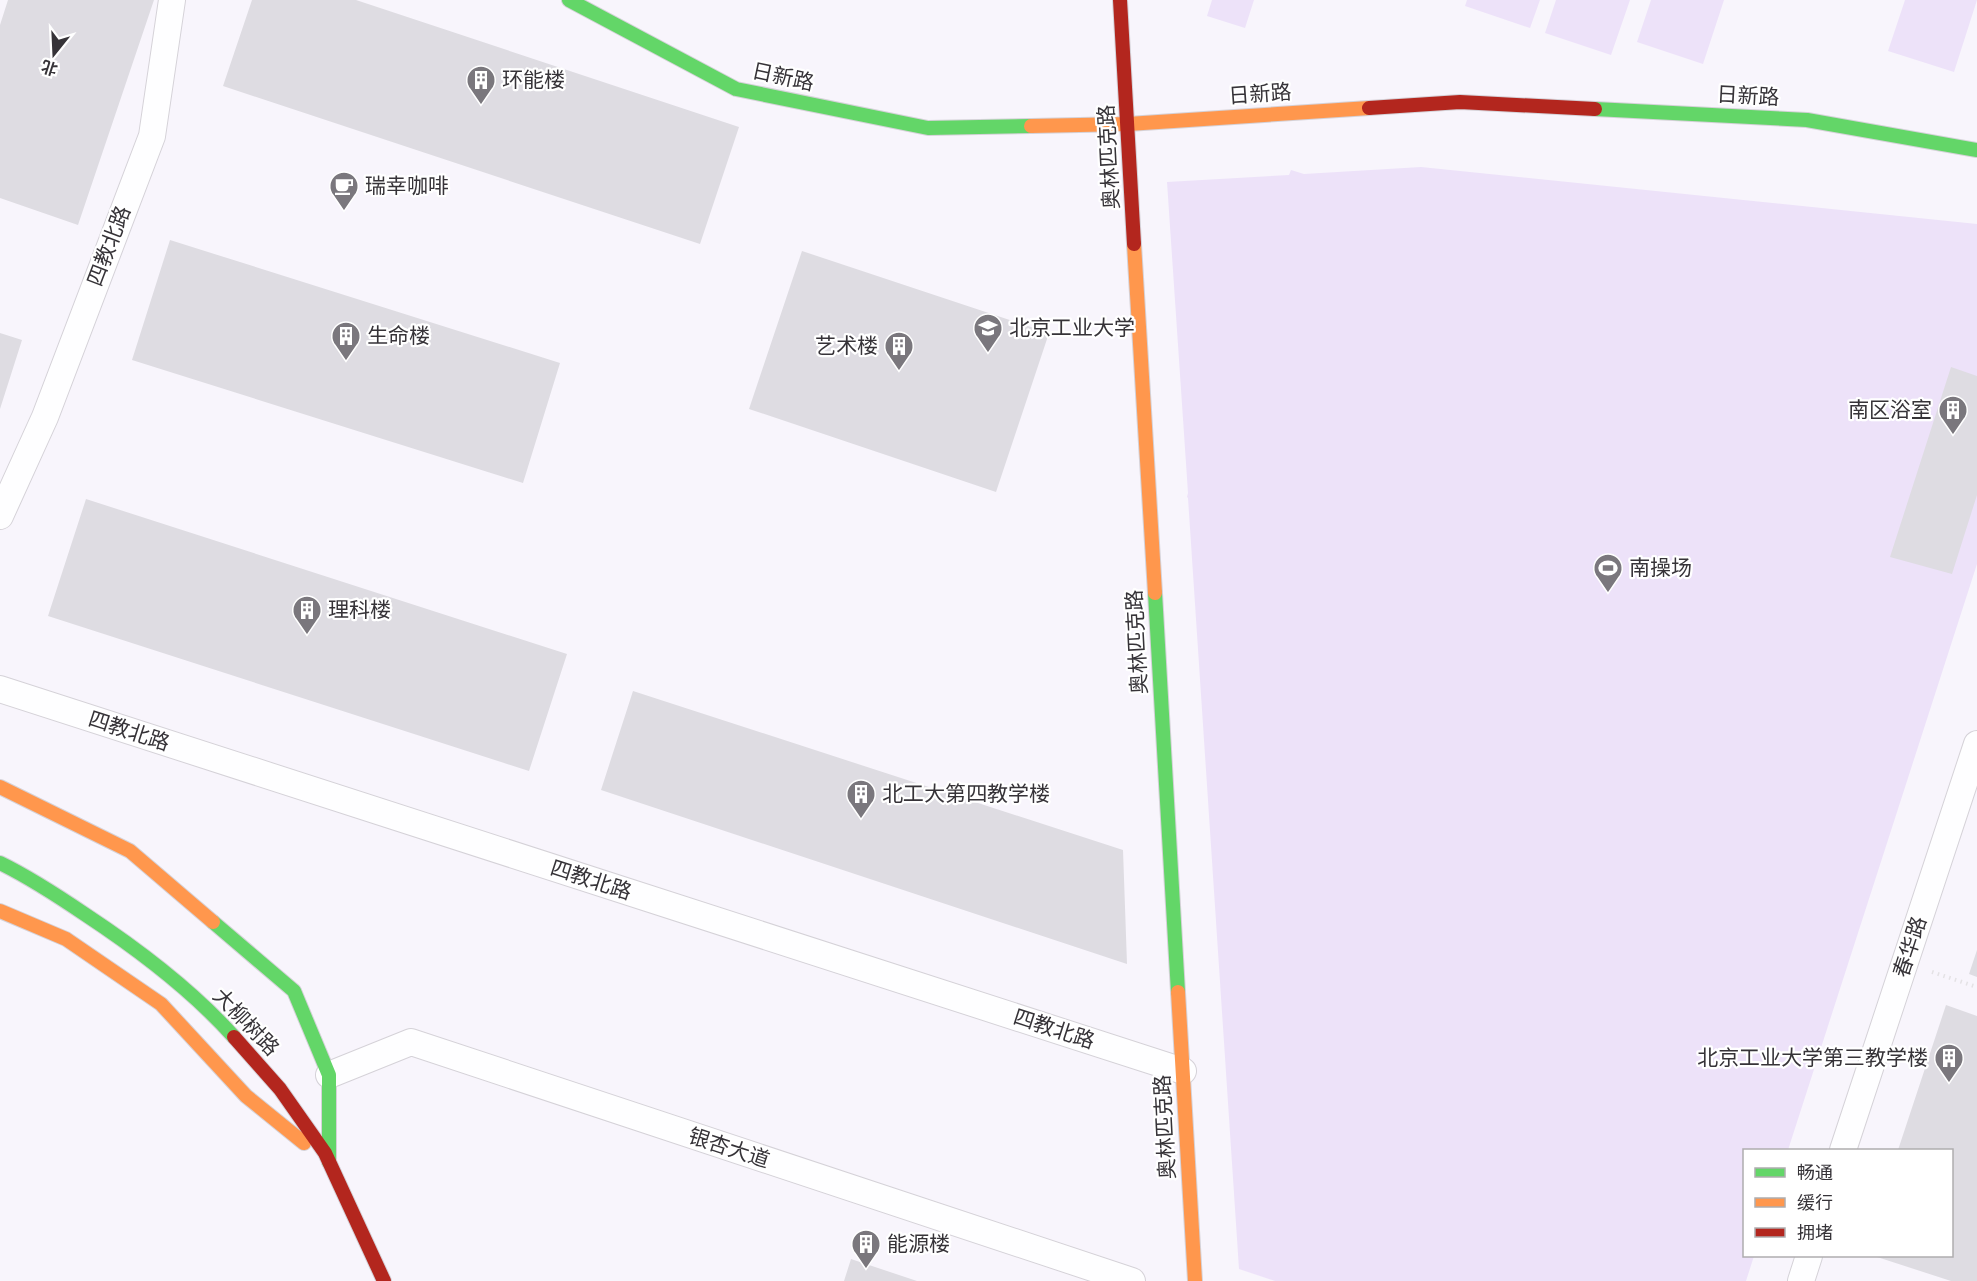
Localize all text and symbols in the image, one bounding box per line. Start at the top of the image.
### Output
north arrow [24,24,84,84]
text: 北 [39,56,60,80]
street label: 日新路 [750,58,817,95]
building icon: 环能楼 [465,64,497,106]
place label: 环能楼 [502,67,565,92]
street label: 日新路 [1228,79,1292,108]
street label: 日新路 [1716,81,1780,110]
street label: 奥林匹克路 [1093,104,1124,210]
cafe icon: 瑞幸咖啡 [328,170,360,212]
place label: 瑞幸咖啡 [365,173,449,198]
street label: 四教北路 [82,202,135,290]
school or university icon: 北京工业大学 [972,312,1004,354]
place label: 北京工业大学 [1009,315,1135,340]
building icon: 生命楼 [330,320,362,362]
place label: 生命楼 [367,323,430,348]
building icon: 艺术楼 [883,330,915,372]
place label: 艺术楼 [815,333,878,358]
building icon: 南区浴室 [1937,394,1969,436]
place label: 南区浴室 [1848,397,1932,422]
sports icon: 南操场 [1592,552,1624,594]
place label: 南操场 [1629,555,1692,580]
street label: 奥林匹克路 [1121,589,1152,695]
building icon: 理科楼 [291,594,323,636]
place label: 理科楼 [328,597,391,622]
street label: 四教北路 [85,706,173,755]
building icon: 北工大第四教学楼 [845,778,877,820]
place label: 北工大第四教学楼 [882,781,1050,806]
street label: 四教北路 [547,855,635,904]
street label: 春华路 [1888,913,1931,981]
street label: 大柳树路 [208,983,285,1061]
street label: 四教北路 [1010,1004,1098,1053]
building icon: 北京工业大学第三教学楼 [1933,1042,1965,1084]
place label: 北京工业大学第三教学楼 [1697,1045,1928,1070]
street label: 奥林匹克路 [1149,1074,1180,1180]
street label: 银杏大道 [685,1123,773,1172]
legend [1743,1149,1953,1257]
text: 畅通 [1797,1162,1833,1183]
text: 缓行 [1797,1192,1833,1213]
text: 拥堵 [1797,1222,1833,1243]
building icon: 能源楼 [850,1228,882,1270]
place label: 能源楼 [887,1231,950,1256]

